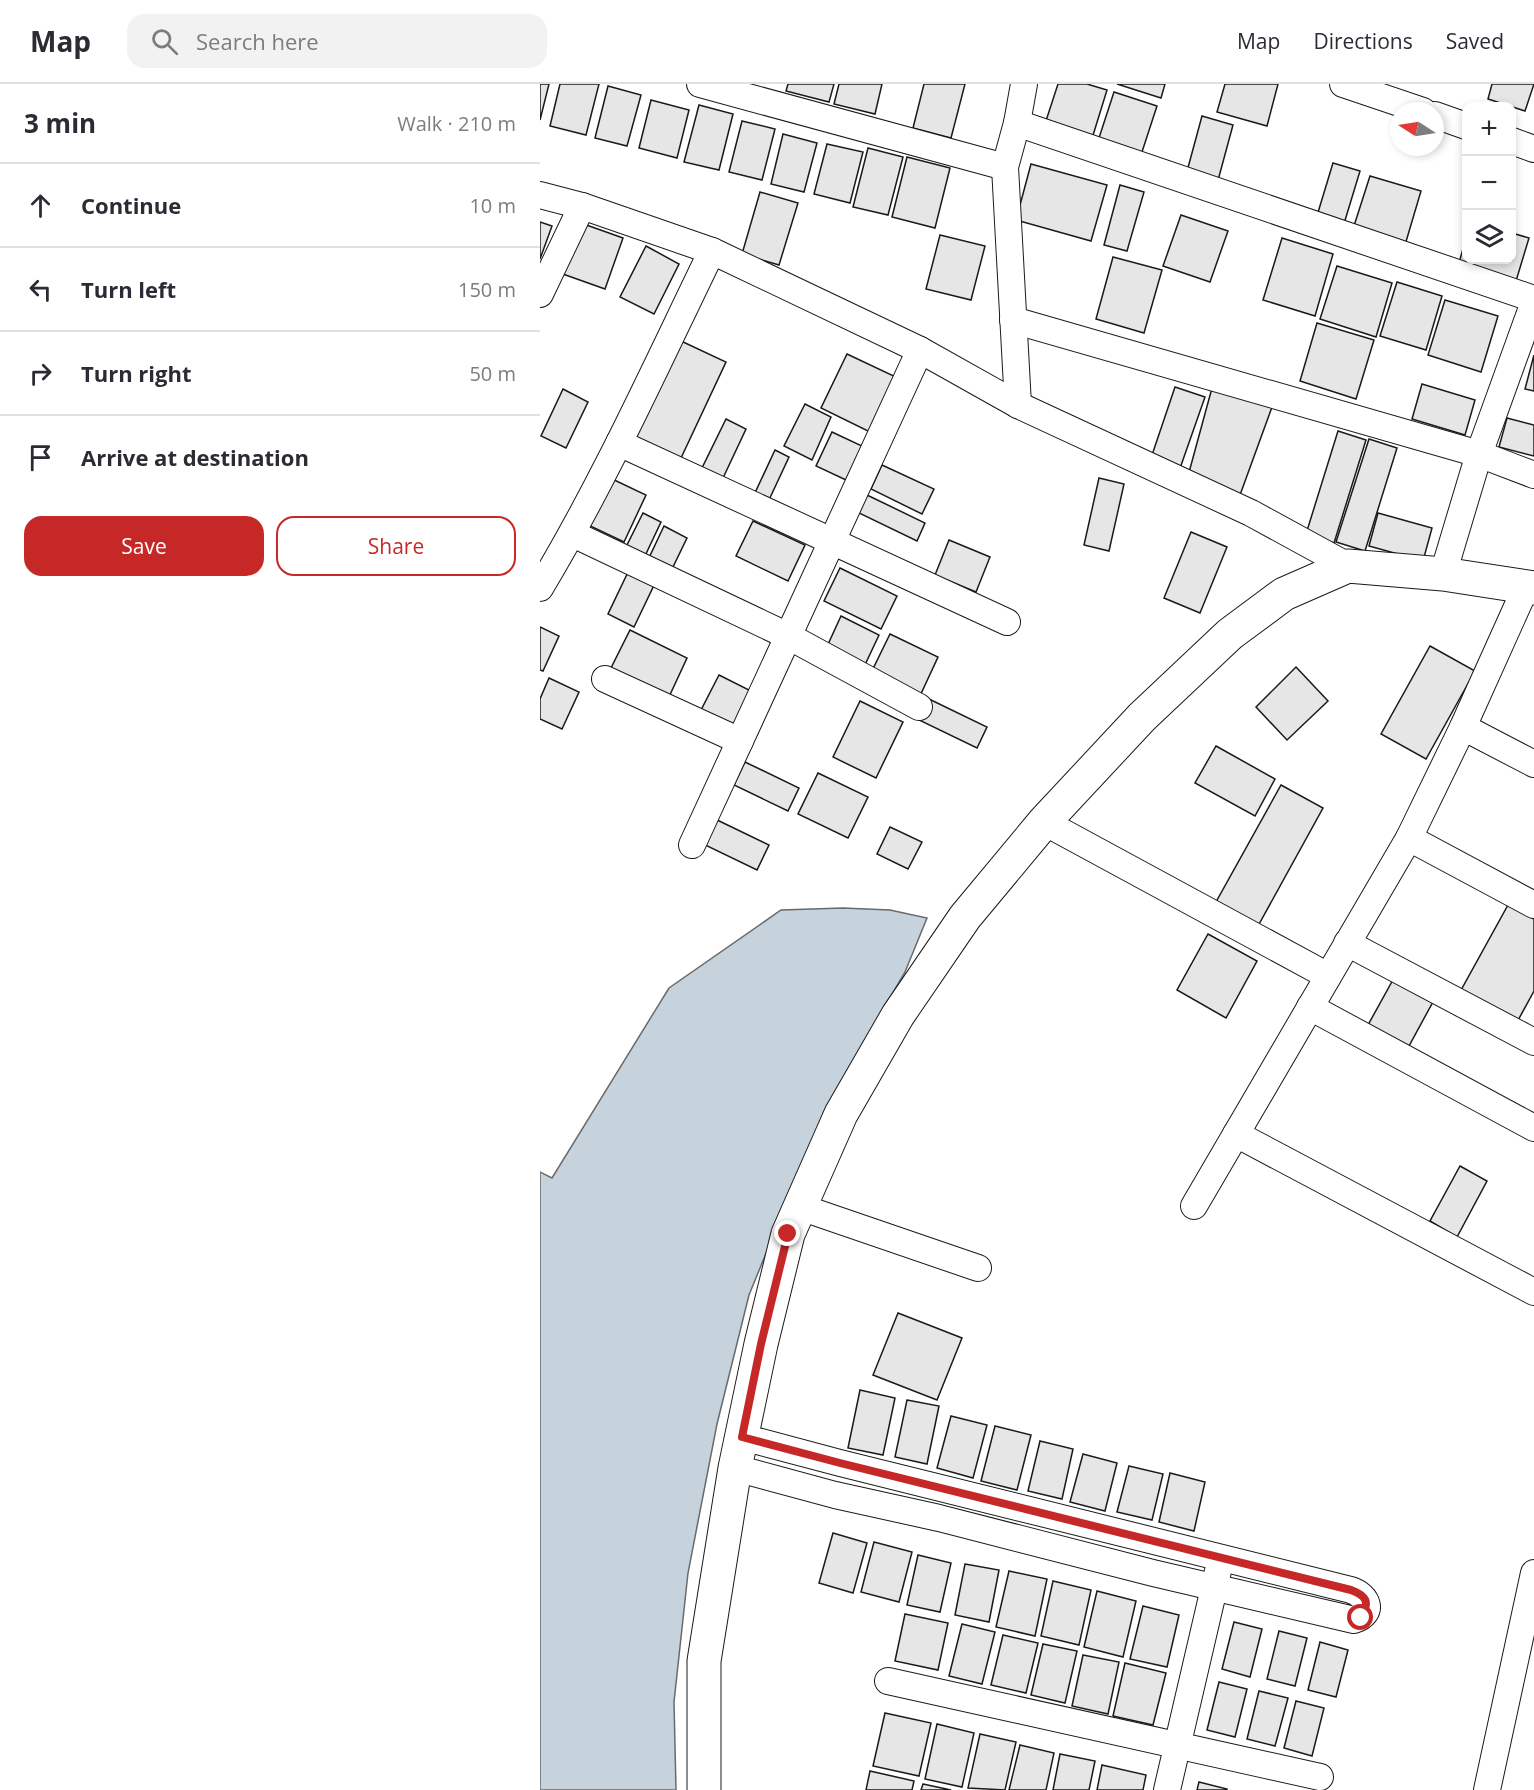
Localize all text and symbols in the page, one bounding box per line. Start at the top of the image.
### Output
search box [127,14,547,68]
text: Map [30,22,91,60]
icon: search [148,25,181,58]
text: Search here [196,26,319,56]
text: Map [1237,27,1280,55]
text: Directions [1313,27,1413,55]
text: Saved [1446,27,1504,55]
north arrow [1390,102,1444,156]
map controls [1462,102,1516,264]
button: + [1462,102,1516,156]
text: 3 min [24,105,96,141]
text: Walk · 210 m [397,110,516,137]
button: − [1462,156,1516,210]
icon: ahead [24,189,57,222]
text: Continue [81,190,181,220]
text: 10 m [469,192,516,219]
button: layers [1462,210,1516,264]
icon: left [24,273,57,306]
text: Turn left [81,274,176,304]
text: 150 m [458,276,516,303]
icon: right [24,357,57,390]
text: Turn right [81,358,192,388]
text: 50 m [469,360,516,387]
icon: arrive [24,441,57,474]
text: Arrive at destination [81,442,309,472]
button: Save [24,516,264,576]
button: Share [276,516,516,576]
route end [774,1220,800,1246]
route start [1347,1604,1373,1630]

